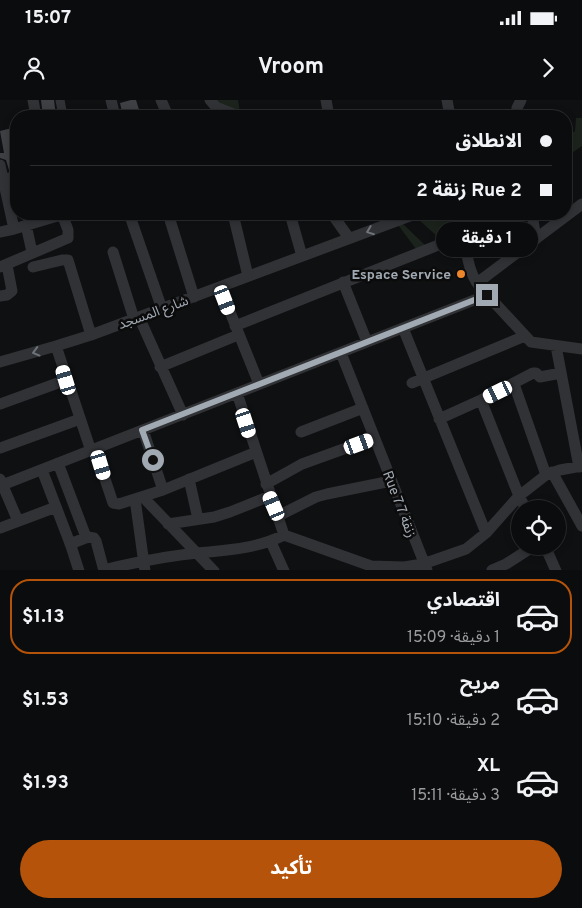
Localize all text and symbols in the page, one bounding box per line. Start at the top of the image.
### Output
text: 15:07 [25,6,71,30]
icon: person [20,54,48,82]
text: Vroom [258,54,324,81]
icon: forward [534,54,562,82]
text: الانطلاق [456,130,522,154]
text: Rue 2 زنقة 2 [416,179,522,203]
callout: 1 دقيقة [436,222,538,258]
one-way arrow [366,225,374,235]
text: 1 دقيقة [462,229,512,249]
place label: Espace Service [351,267,451,284]
marker: Espace Service [455,268,467,280]
car [212,283,237,317]
route end [476,284,498,306]
street label: شارع المسجد [116,293,192,335]
one-way arrow [31,346,40,357]
car [54,363,77,397]
car [481,379,514,405]
car [234,406,257,440]
car [342,432,375,456]
car [89,448,112,482]
route start [142,449,164,471]
street label: Rue 7 زنقة 7 [378,469,419,540]
car [261,489,286,523]
map controls [511,500,566,555]
button: locate [511,500,566,555]
text: اقتصادي [427,589,500,613]
icon: car [515,594,560,639]
text: $1.13 [22,605,65,629]
text: 1 دقيقة · 15:09 [407,628,500,648]
text: مريح [460,672,500,696]
icon: car [515,677,560,722]
text: $1.53 [22,688,69,712]
text: 2 دقيقة · 15:10 [407,711,500,731]
text: XL [477,754,500,778]
icon: car [515,760,560,805]
text: $1.93 [22,771,69,795]
text: 3 دقيقة · 15:11 [411,786,500,806]
button: تأكيد [20,840,562,898]

